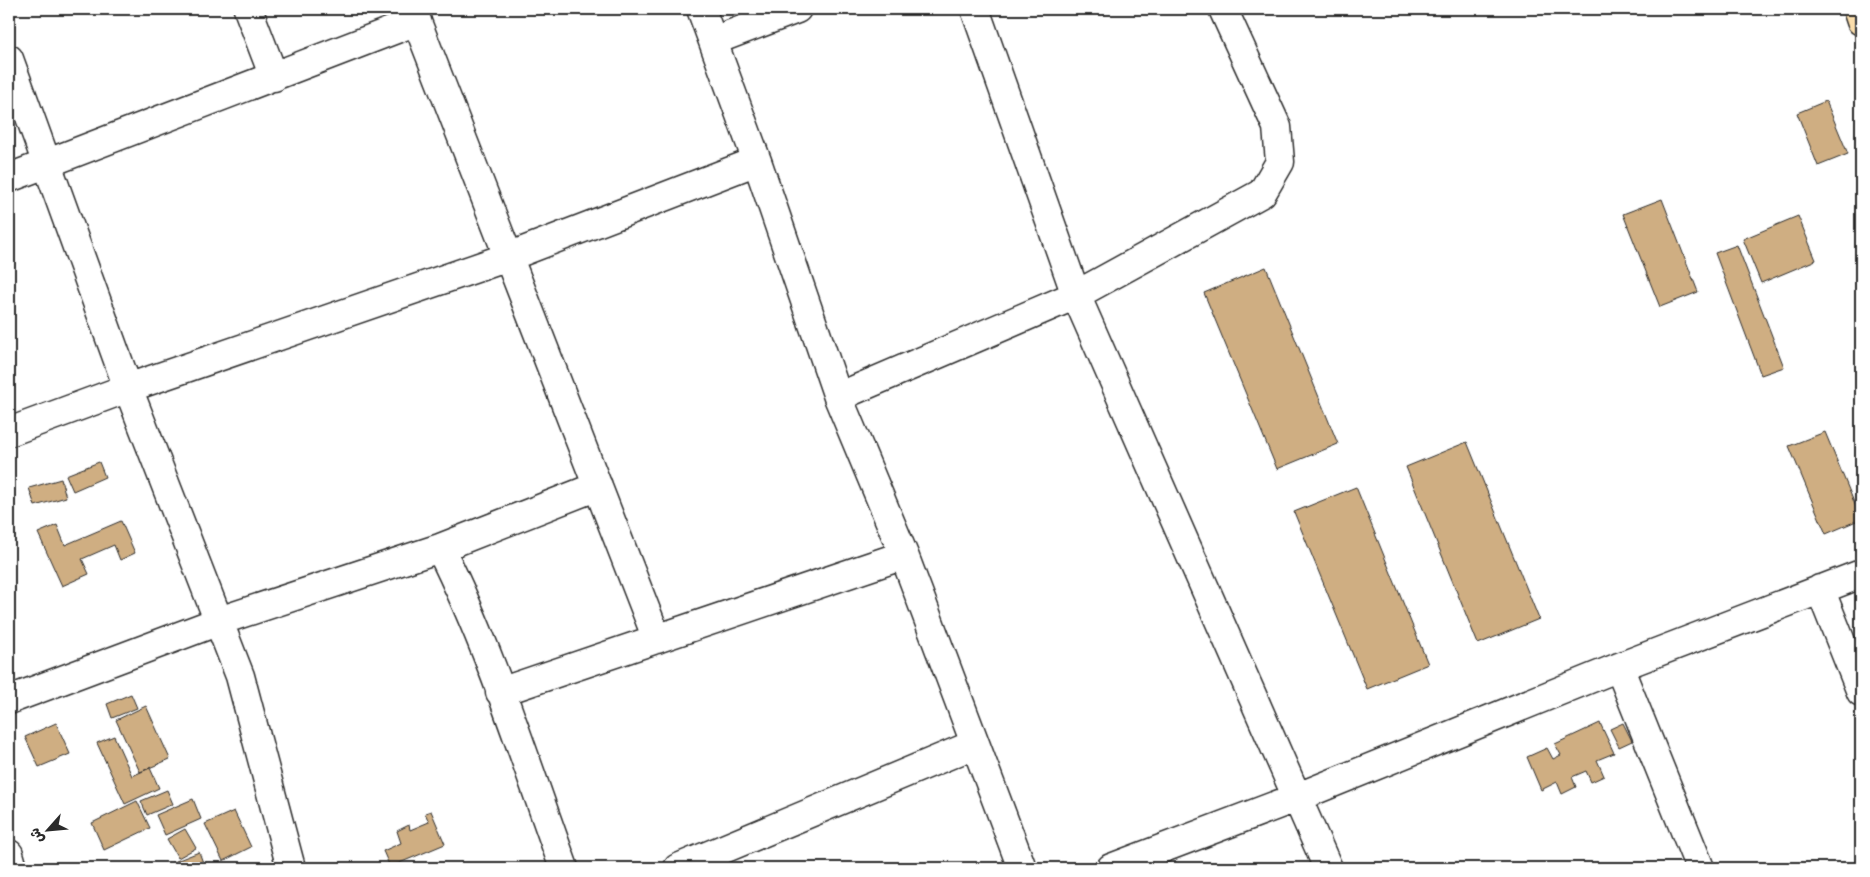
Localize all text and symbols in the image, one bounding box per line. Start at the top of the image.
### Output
north arrow [22,804,72,854]
text: ش [25,824,50,847]

